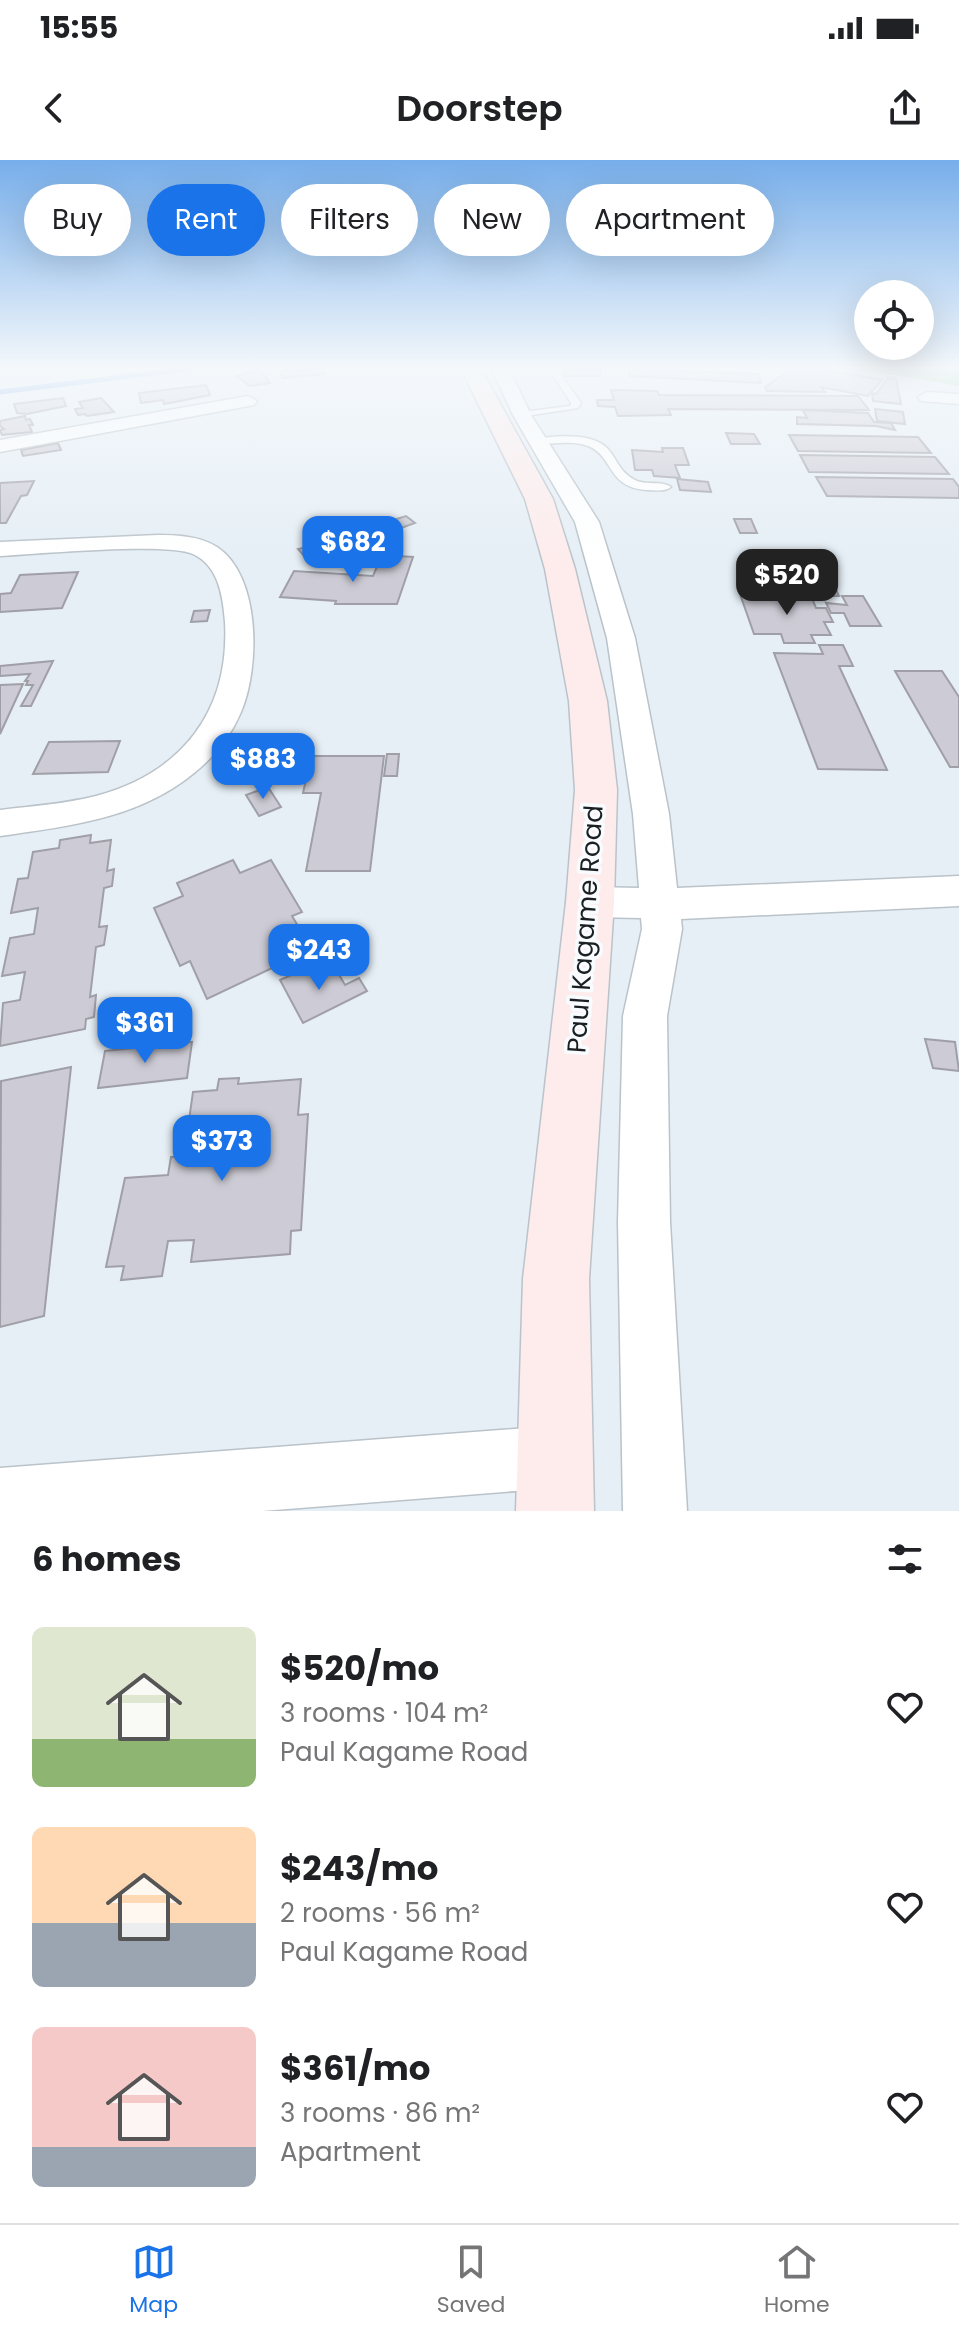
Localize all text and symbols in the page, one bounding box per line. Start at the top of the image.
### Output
text: 15:55 [40,6,118,49]
text: Doorstep [396,83,563,134]
icon: back [32,86,76,130]
icon: share [883,86,927,130]
chip: Buy [24,184,131,256]
chip: Rent [147,184,265,256]
chip: Filters [281,184,418,256]
chip: New [434,184,550,256]
chip: Apartment [566,184,774,256]
map controls [854,280,934,360]
button: locate [854,280,934,360]
pin: $682 [306,516,400,584]
text: $682 [320,524,386,560]
pin: $520 [740,549,834,617]
text: $520 [754,557,820,593]
pin: $883 [216,733,310,801]
text: $883 [230,741,296,777]
street label: Paul Kagame Road [558,804,612,1054]
pin: $243 [272,924,366,992]
text: $243 [286,932,352,968]
pin: $361 [98,997,192,1065]
text: $361 [115,1005,175,1041]
pin: $373 [175,1115,269,1183]
text: $373 [191,1123,253,1159]
text: 6 homes [32,1535,181,1583]
icon: filters [883,1537,927,1581]
text: $520/mo [280,1644,439,1692]
icon: home [96,1659,192,1755]
icon: heart [883,1685,927,1729]
text: 3 rooms · 104 m² [280,1695,488,1731]
text: Paul Kagame Road [280,1734,528,1770]
text: $243/mo [280,1844,438,1892]
icon: home [96,1859,192,1955]
icon: heart [883,1885,927,1929]
text: 2 rooms · 56 m² [280,1895,480,1931]
text: Paul Kagame Road [280,1934,528,1970]
text: $361/mo [280,2044,430,2092]
icon: home [96,2059,192,2155]
icon: heart [883,2085,927,2129]
text: 3 rooms · 86 m² [280,2095,480,2131]
text: Apartment [280,2134,421,2170]
tab: Map [129,2240,178,2321]
tab: Saved [437,2240,505,2321]
tab: Home [764,2240,830,2321]

